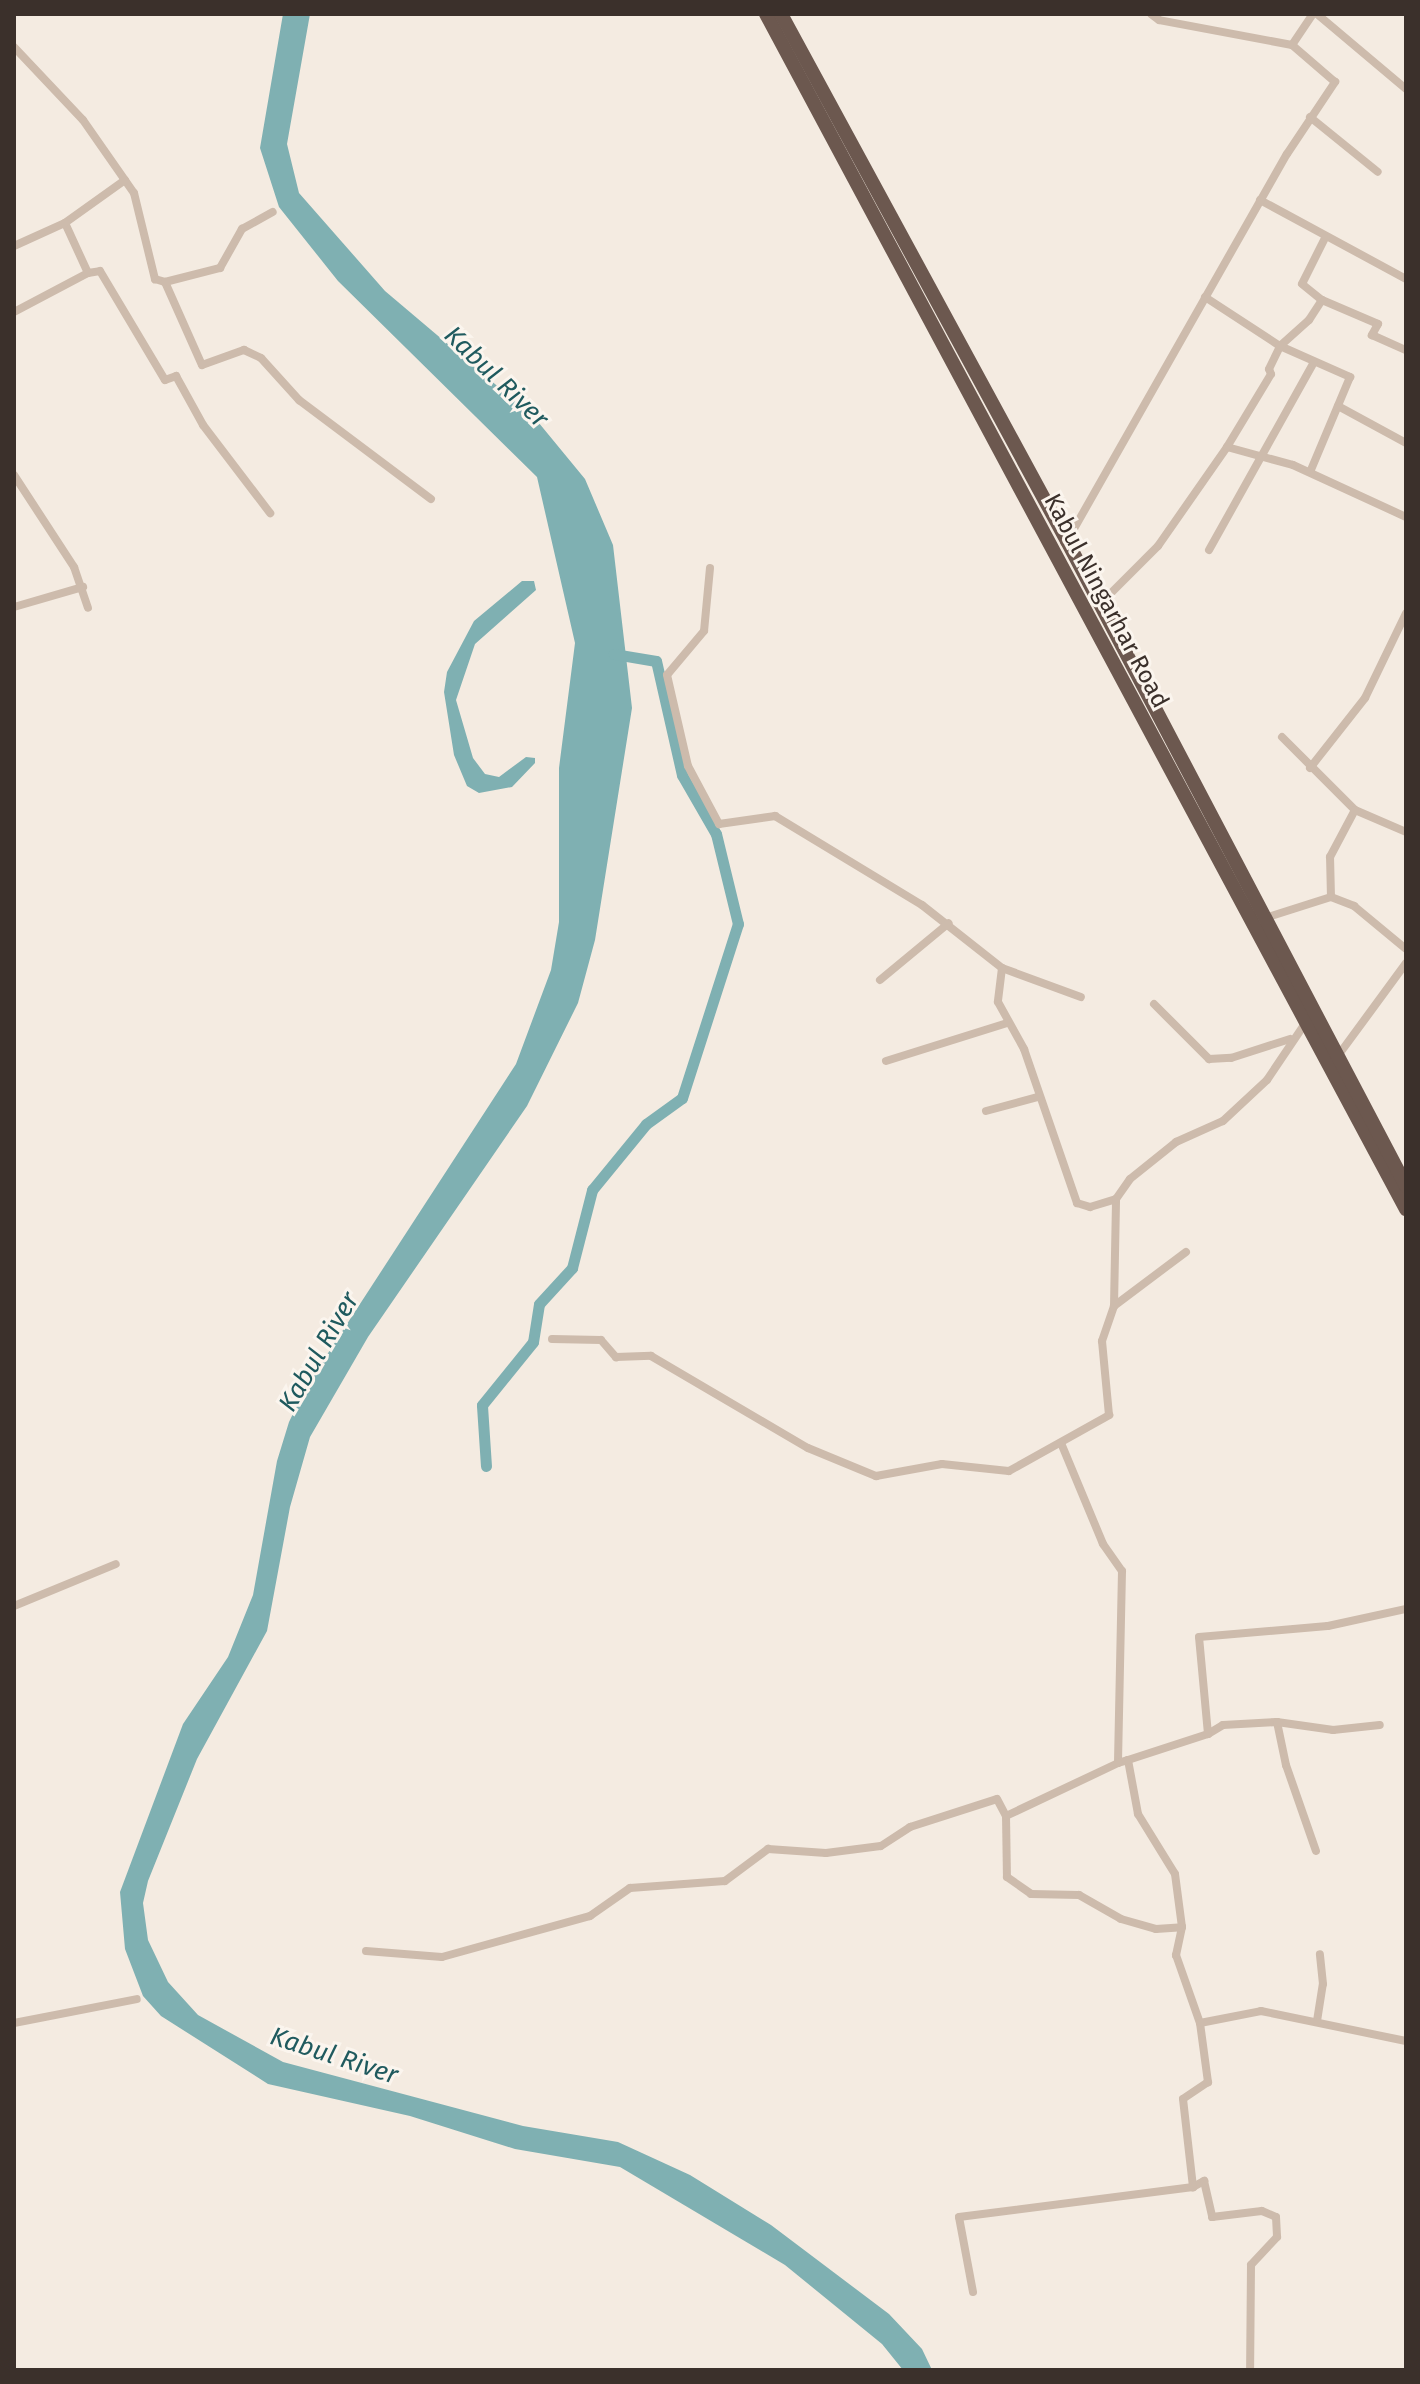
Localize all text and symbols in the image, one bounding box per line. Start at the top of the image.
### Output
water label: Kabul River [437,320,555,434]
street label: Kabul Ningarhar Road [1037,489,1175,713]
water label: Kabul River [272,1287,366,1417]
water label: Kabul River [266,2021,402,2091]

